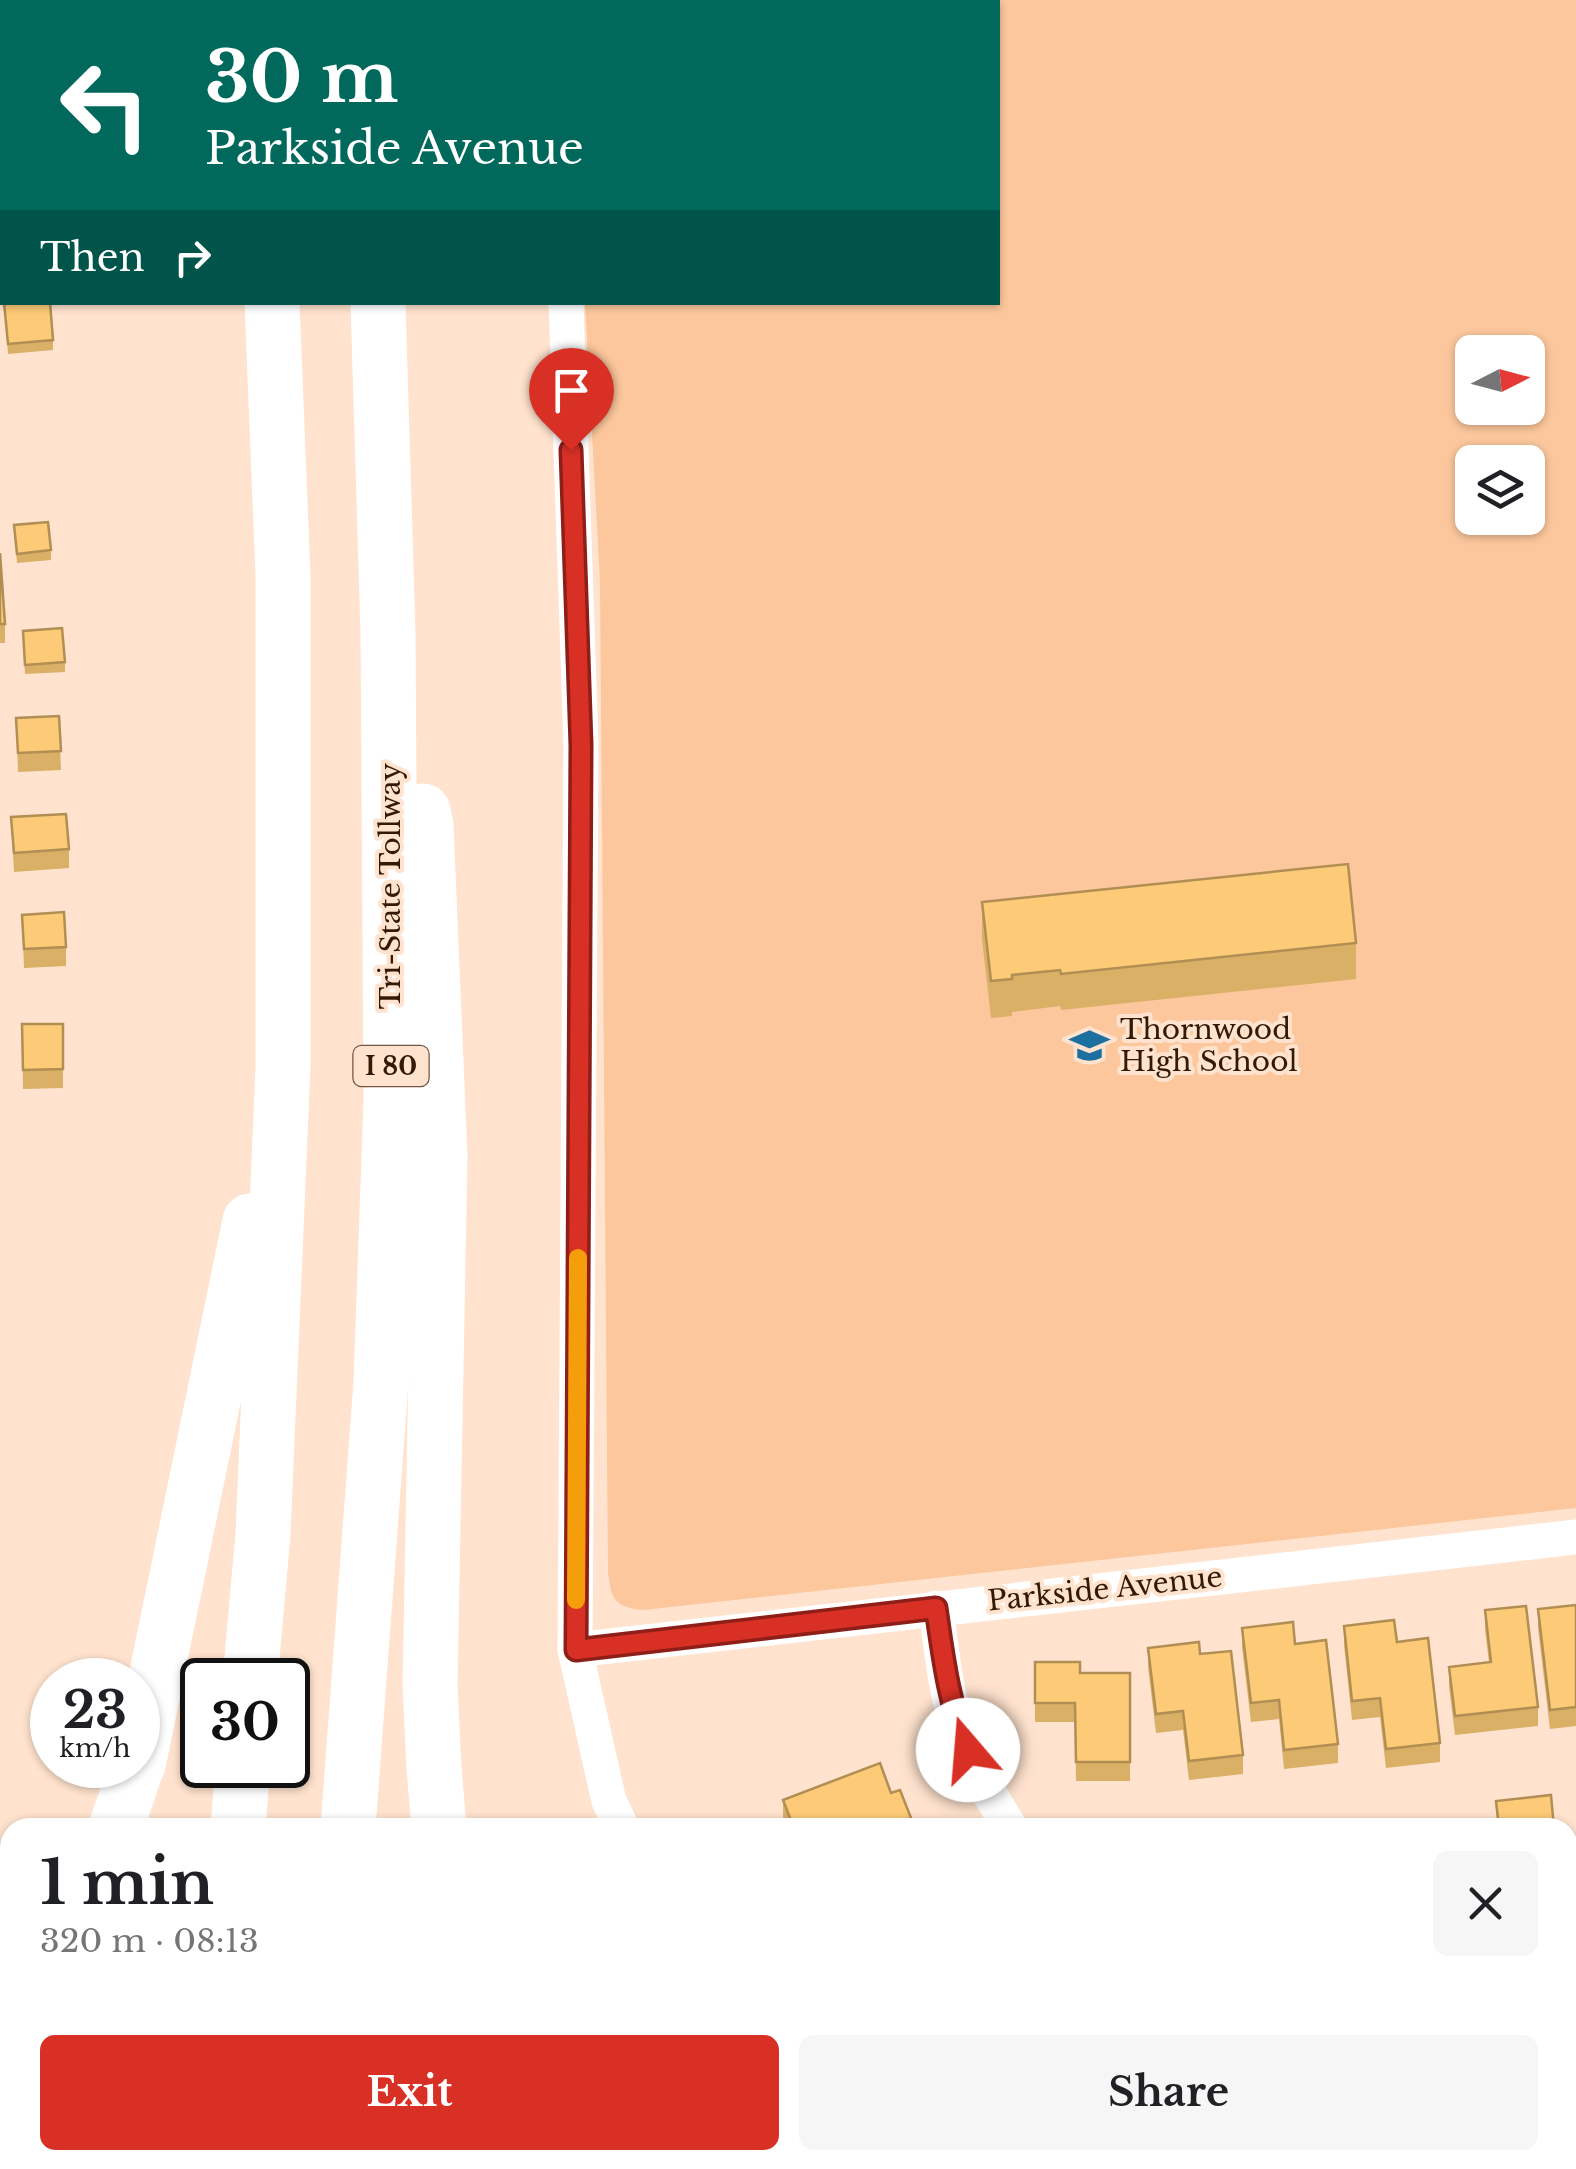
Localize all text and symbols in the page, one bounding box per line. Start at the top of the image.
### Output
text: 30 m [205,34,398,121]
icon: left [40,40,170,170]
text: Parkside Avenue [205,120,584,176]
icon: right [165,230,220,285]
text: Then [40,234,145,281]
north arrow [1455,335,1545,425]
map controls [1455,335,1545,535]
pin [529,348,614,451]
icon: arrive [544,363,599,418]
button: layers [1455,445,1545,535]
street label: Tri-State Tollway [373,763,408,1009]
place label: Thornwood High School [1120,1012,1298,1079]
school or university icon: Thornwood High School [1069,1024,1111,1066]
road number: I 80 [354,1046,428,1086]
street label: Parkside Avenue [986,1559,1224,1619]
speed limit sign: 30 [180,1658,310,1788]
text: 23 [63,1679,127,1742]
position arrow [916,1698,1020,1802]
text: km/h [60,1733,130,1764]
text: 1 min [40,1846,214,1920]
button: close [1433,1851,1538,1956]
text: 320 m · 08:13 [40,1921,259,1961]
button: Exit [40,2035,779,2150]
button: Share [799,2035,1538,2150]

